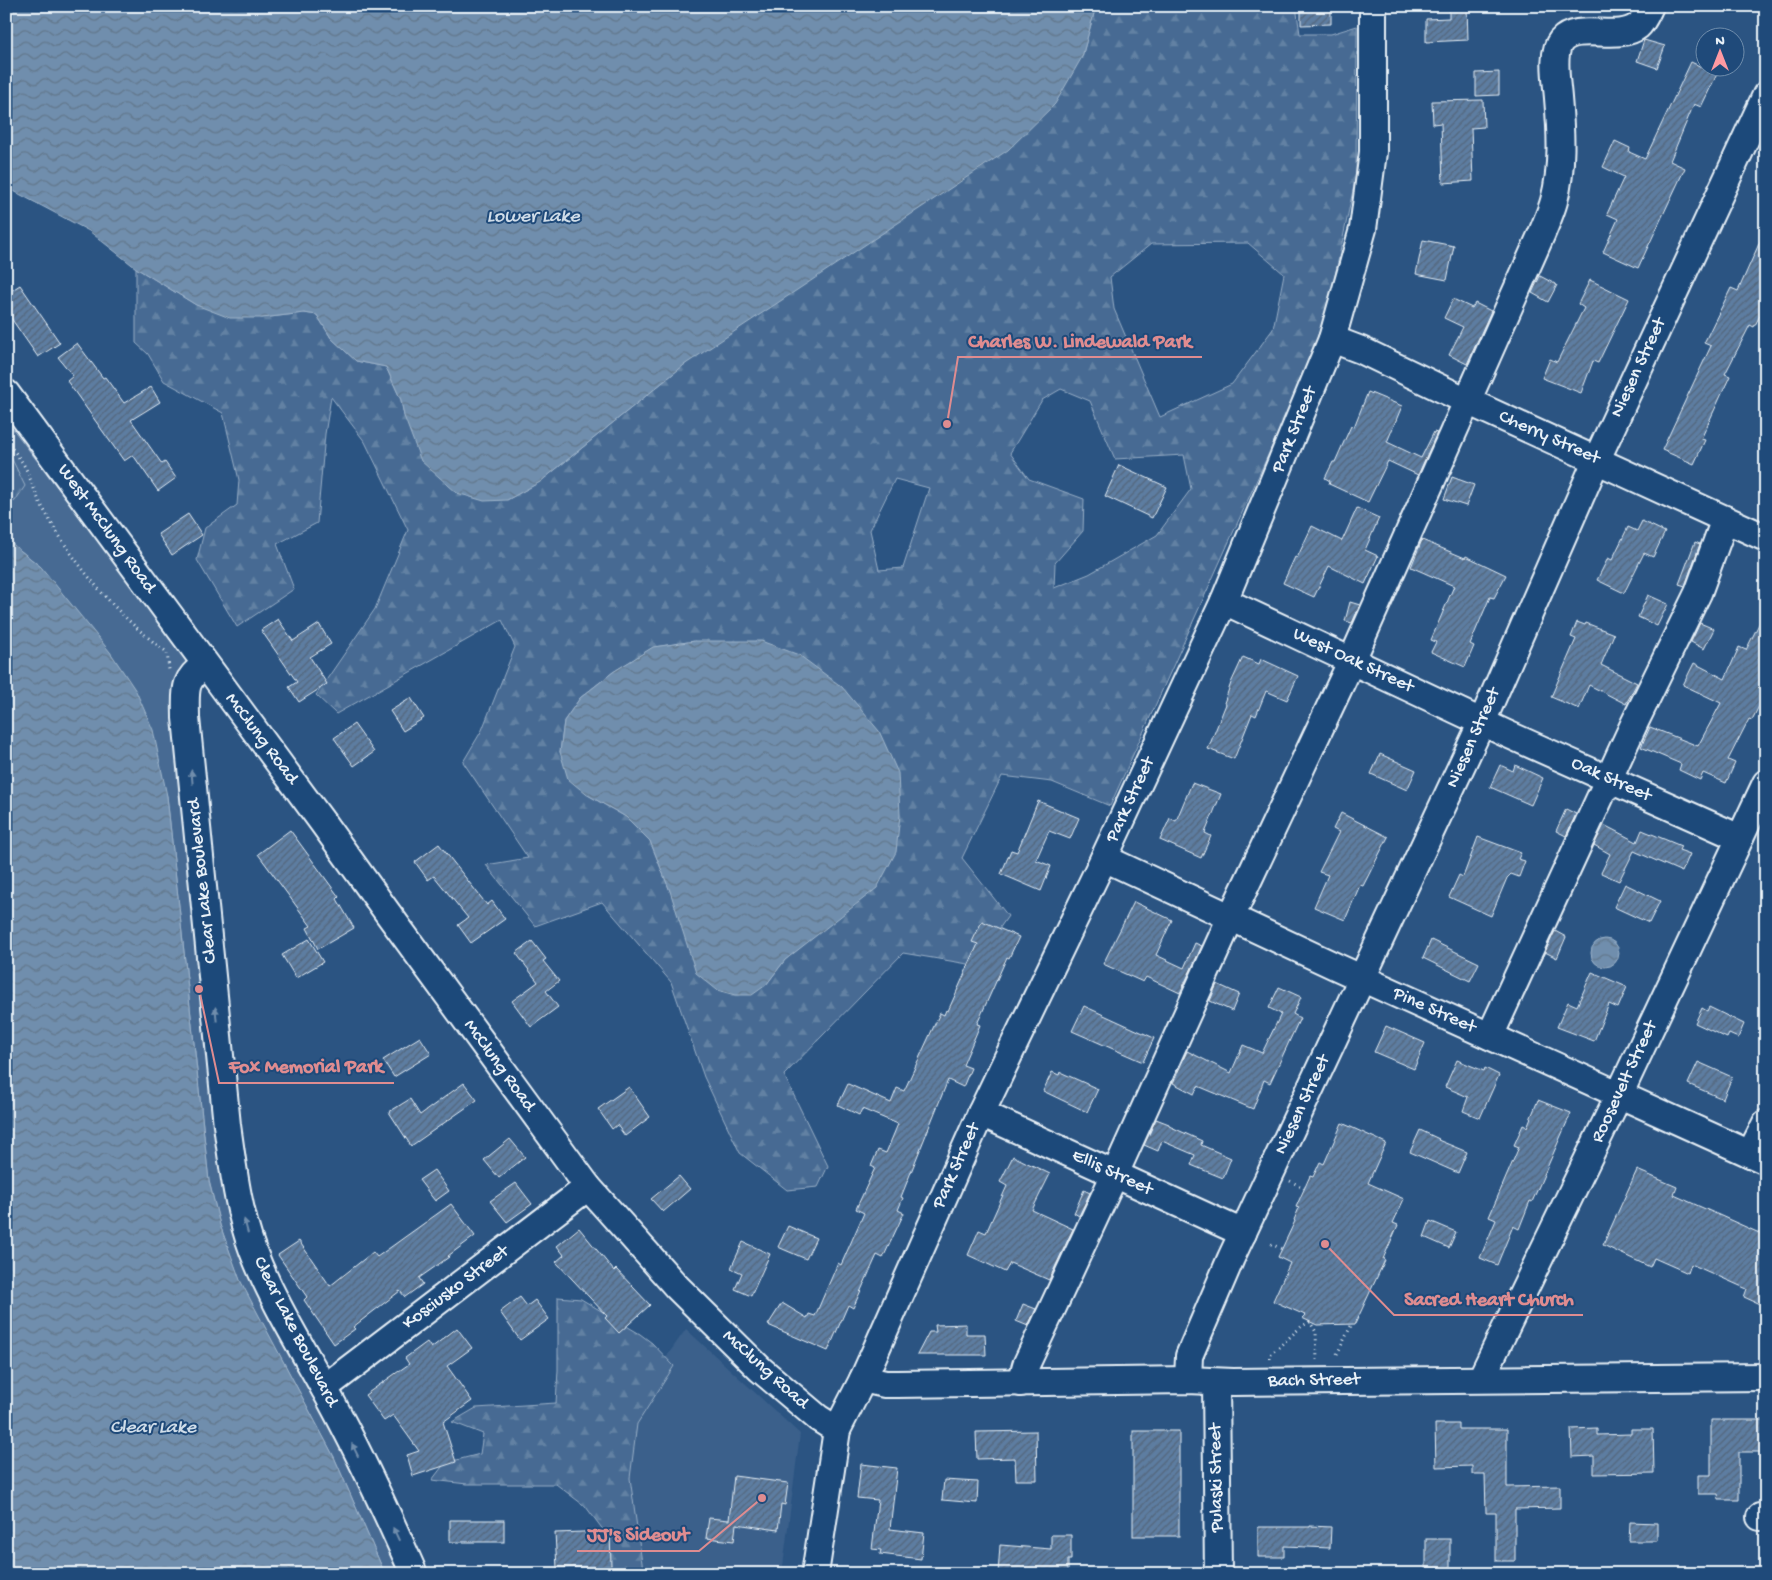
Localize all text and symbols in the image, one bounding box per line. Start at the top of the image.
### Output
north arrow [1694,28,1744,78]
text: N [1715,33,1725,50]
water label: Lower Lake [486,206,580,229]
street label: Niesen Street [1606,312,1673,421]
callout: Charles W. Lindewald Park [958,322,1202,357]
text: Charles W. Lindewald Park [967,332,1194,355]
street label: Park Street [1267,381,1324,478]
street label: Cherry Street [1495,405,1605,471]
street label: West McClung Road [51,460,162,600]
street label: West Oak Street [1289,623,1419,700]
street label: Niesen Street [1442,682,1507,792]
street label: McClung Road [219,689,304,791]
street label: Park Street [1101,752,1162,847]
street label: Oak Street [1567,752,1657,809]
one-way arrow [188,769,196,785]
street label: Clear Lake Boulevard [183,796,223,965]
street label: Pine Street [1388,982,1481,1040]
one-way arrow [212,1005,220,1021]
street label: McClung Road [458,1015,541,1118]
street label: Roosevelt Street [1587,1015,1664,1147]
callout: Fox Memorial Park [219,1048,394,1083]
street label: Niesen Street [1270,1049,1337,1158]
text: Fox Memorial Park [228,1057,385,1080]
street label: Park Street [927,1118,987,1213]
street label: Ellis Street [1068,1144,1158,1203]
one-way arrow [241,1219,249,1234]
street label: Kosciusko Street [398,1239,516,1335]
street label: Clear Lake Boulevard [247,1253,344,1413]
callout: Sacred Heart Church [1394,1280,1583,1315]
text: Sacred Heart Church [1404,1290,1574,1313]
street label: McClung Road [717,1325,815,1416]
street label: Bach Street [1267,1369,1362,1393]
water label: Clear Lake [110,1417,197,1440]
street label: Pulaski Street [1205,1421,1229,1534]
one-way arrow [351,1443,359,1457]
callout: JJ's Sideout [577,1516,699,1551]
text: JJ's Sideout [586,1525,691,1548]
one-way arrow [392,1527,400,1541]

